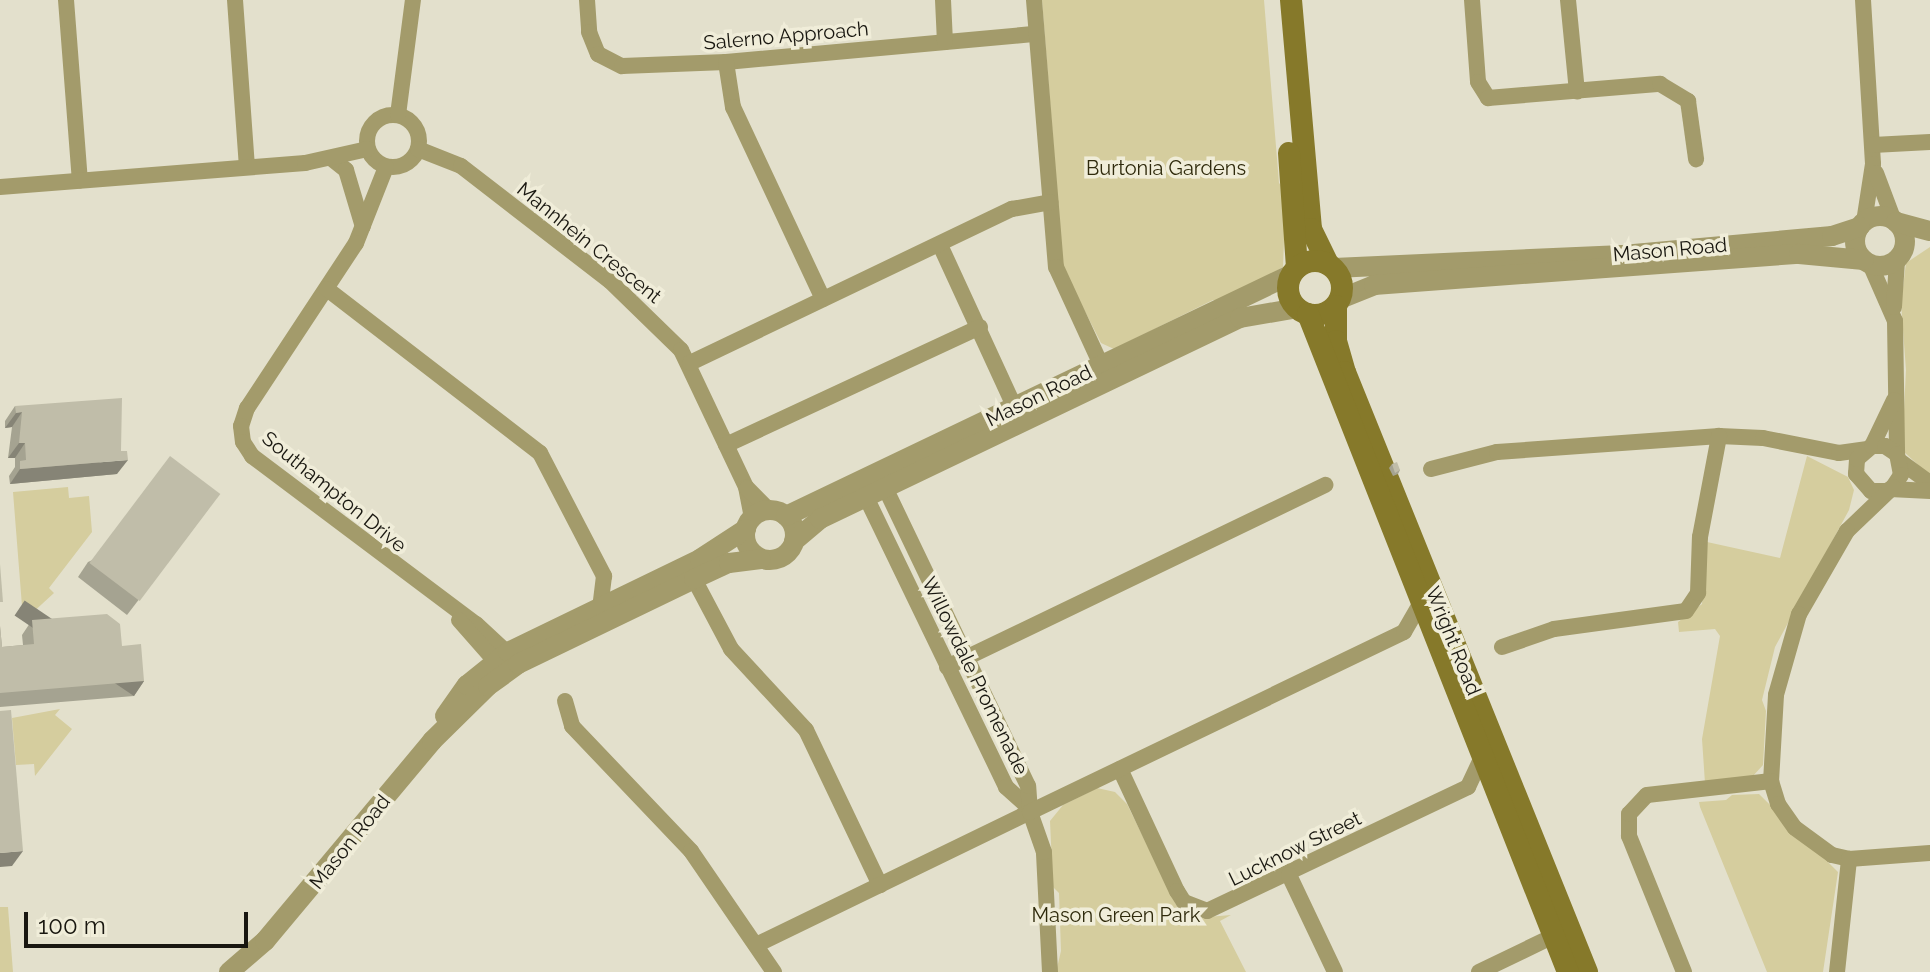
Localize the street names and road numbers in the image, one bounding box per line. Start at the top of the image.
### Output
street label: Salerno Approach [702,17,870,55]
street label: Mannhein Crescent [512,177,666,309]
street label: Mason Road [1612,233,1728,267]
street label: Mason Road [982,360,1096,432]
street label: Southampton Drive [257,426,411,558]
street label: Willowdale Promenade [917,573,1033,779]
street label: Wright Road [1420,583,1486,699]
street label: Mason Road [305,790,395,894]
street label: Lucknow Street [1225,806,1365,892]

